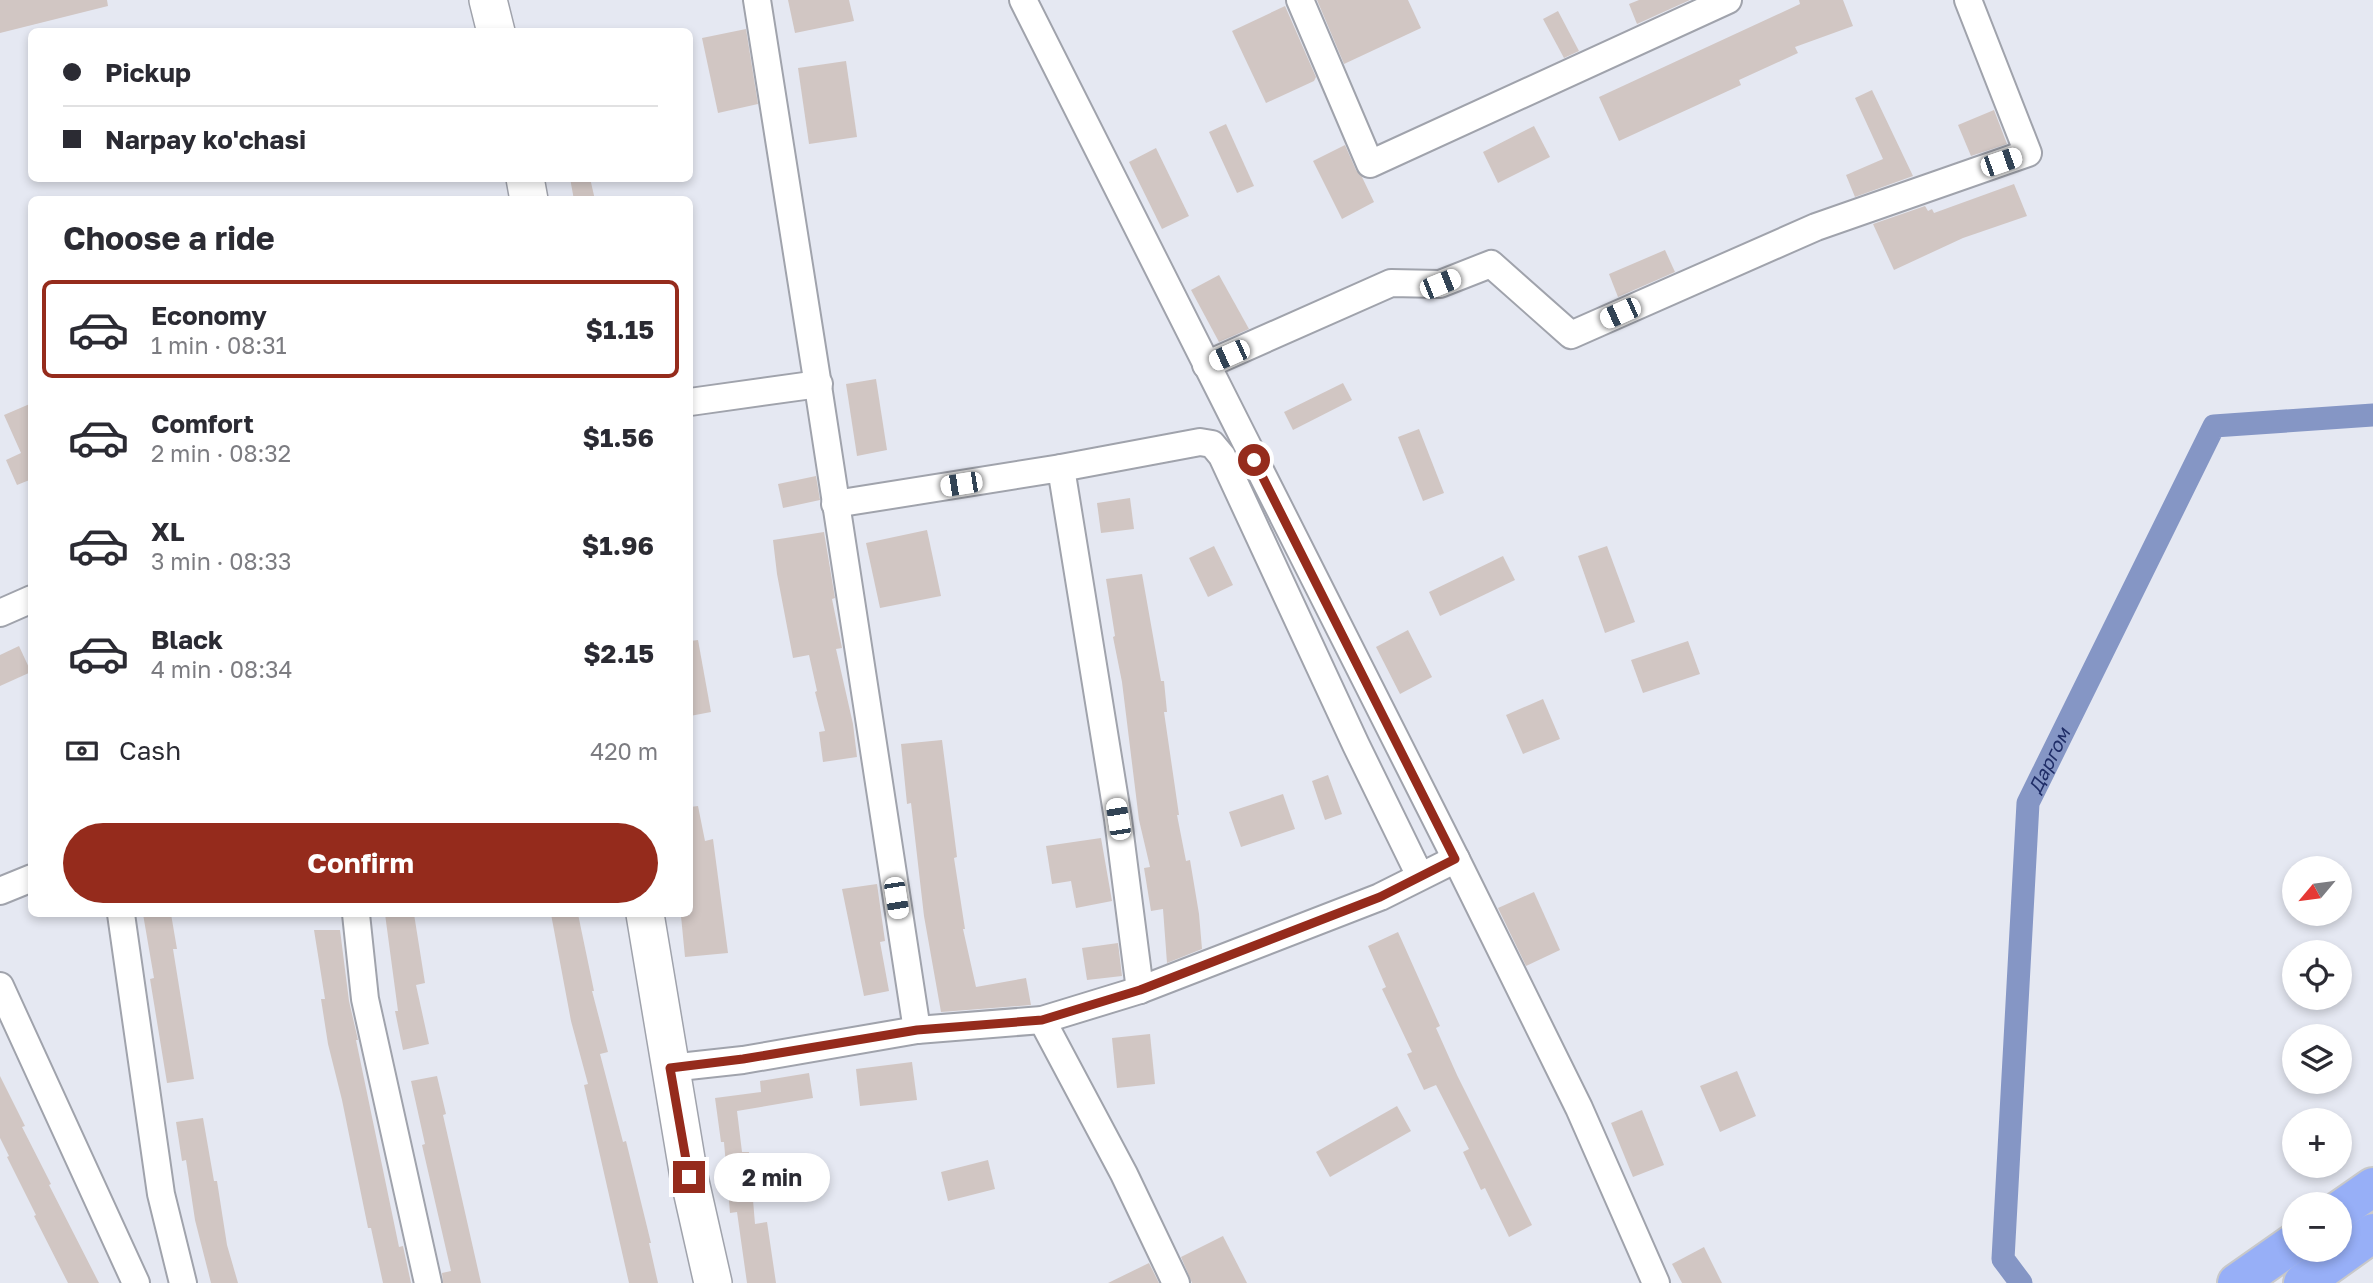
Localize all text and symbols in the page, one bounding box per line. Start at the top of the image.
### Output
text: Pickup [105,57,191,88]
text: Narpay ko'chasi [105,124,306,155]
car [1978,145,2025,179]
text: Choose a ride [63,219,275,257]
car [1417,266,1464,302]
car [1597,295,1644,331]
icon: car [67,298,130,361]
text: Economy [151,300,267,331]
text: $1.15 [586,314,654,345]
text: 1 min · 08:31 [151,331,287,359]
car [1206,337,1253,373]
icon: car [67,406,130,469]
text: Comfort [151,408,254,439]
text: $1.56 [582,422,654,453]
text: 2 min · 08:32 [151,439,291,467]
route start [1238,444,1270,476]
car [939,470,984,498]
icon: car [67,514,130,577]
text: XL [151,516,185,547]
text: $1.96 [582,530,654,561]
text: 3 min · 08:33 [151,547,291,575]
icon: car [67,622,130,685]
text: Black [151,624,223,655]
text: $2.15 [583,638,654,669]
text: 4 min · 08:34 [151,655,293,683]
water label: Даргом [2022,723,2075,798]
icon: cash [63,732,101,770]
text: Cash [119,735,181,766]
text: 420 m [590,737,658,765]
car [1105,797,1132,841]
button: Confirm [63,823,658,903]
north arrow [2282,856,2352,926]
map controls [2282,856,2352,1262]
car [883,876,910,920]
button: locate [2282,940,2352,1010]
button: layers [2282,1024,2352,1094]
button: + [2282,1108,2352,1178]
callout: 2 min [714,1152,829,1202]
route end [673,1161,705,1193]
text: 2 min [742,1163,802,1191]
button: − [2282,1192,2352,1262]

